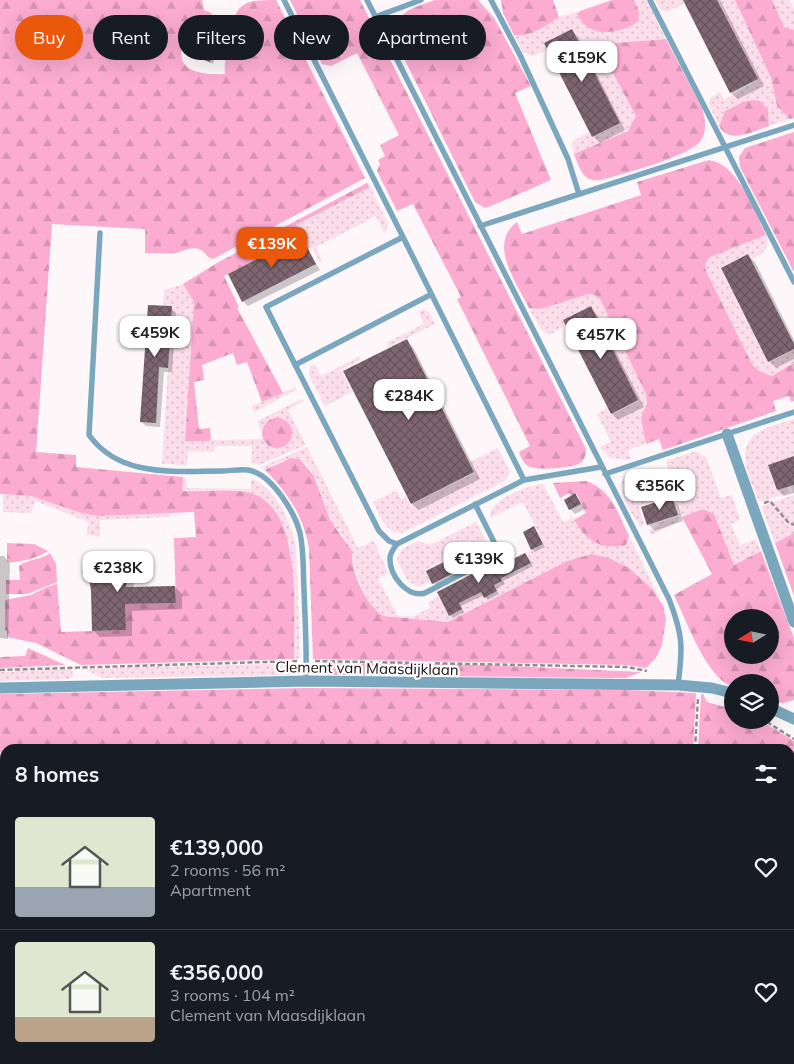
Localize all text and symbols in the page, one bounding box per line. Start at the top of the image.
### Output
chip: Buy [15,15,83,60]
chip: Rent [93,15,168,60]
chip: Filters [178,15,264,60]
chip: New [274,15,349,60]
chip: Apartment [359,15,486,60]
pin: €159K [547,41,617,83]
text: €159K [557,47,607,67]
pin: €139K [237,226,307,269]
text: €139K [247,233,297,253]
pin: €459K [120,316,190,358]
pin: €457K [566,318,636,360]
text: €459K [130,322,180,342]
text: €457K [576,324,626,344]
pin: €284K [374,378,444,421]
text: €284K [384,385,434,405]
pin: €356K [625,468,695,511]
text: €356K [635,475,685,495]
pin: €139K [444,542,514,584]
text: €139K [454,548,504,568]
pin: €238K [83,550,153,593]
text: €238K [93,557,143,577]
north arrow [724,609,779,664]
map controls [724,609,779,729]
street label: Clement van Maasdijklaan [275,657,459,679]
button: layers [724,674,779,729]
icon: filters [752,760,780,788]
text: 8 homes [15,761,99,787]
text: €139,000 [170,834,263,860]
icon: home [55,837,115,897]
icon: heart [752,853,780,881]
text: 2 rooms · 56 m² [170,860,285,880]
text: Apartment [170,880,251,900]
text: €356,000 [170,959,263,985]
icon: home [55,962,115,1022]
icon: heart [752,978,780,1006]
text: 3 rooms · 104 m² [170,985,295,1005]
text: Clement van Maasdijklaan [170,1005,366,1025]

